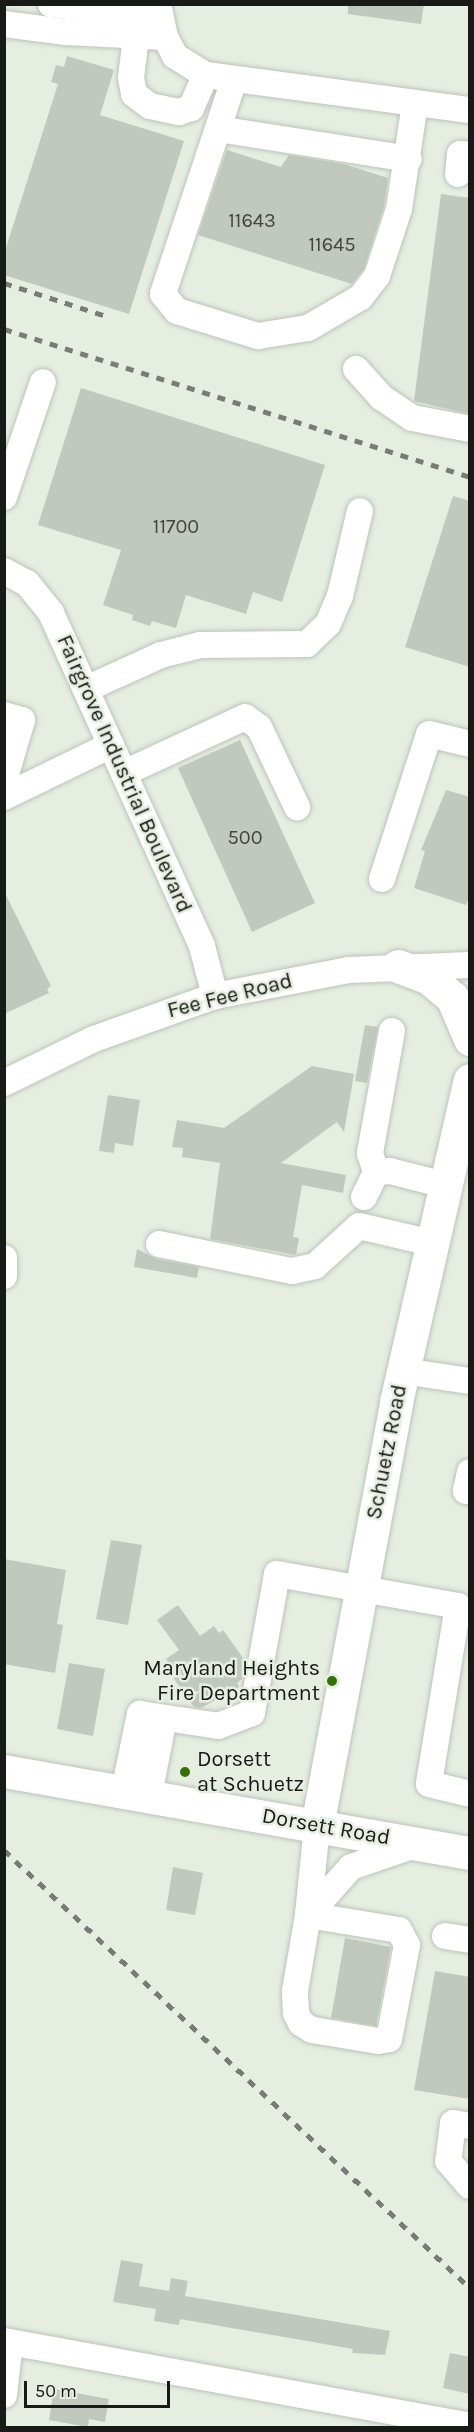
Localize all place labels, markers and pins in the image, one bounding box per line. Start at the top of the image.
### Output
place label: Maryland Heights Fire Department [143,1655,320,1706]
marker: Maryland Heights Fire Department [325,1674,339,1688]
place label: Dorsett at Schuetz [197,1746,304,1798]
marker: Dorsett at Schuetz [178,1765,192,1779]

